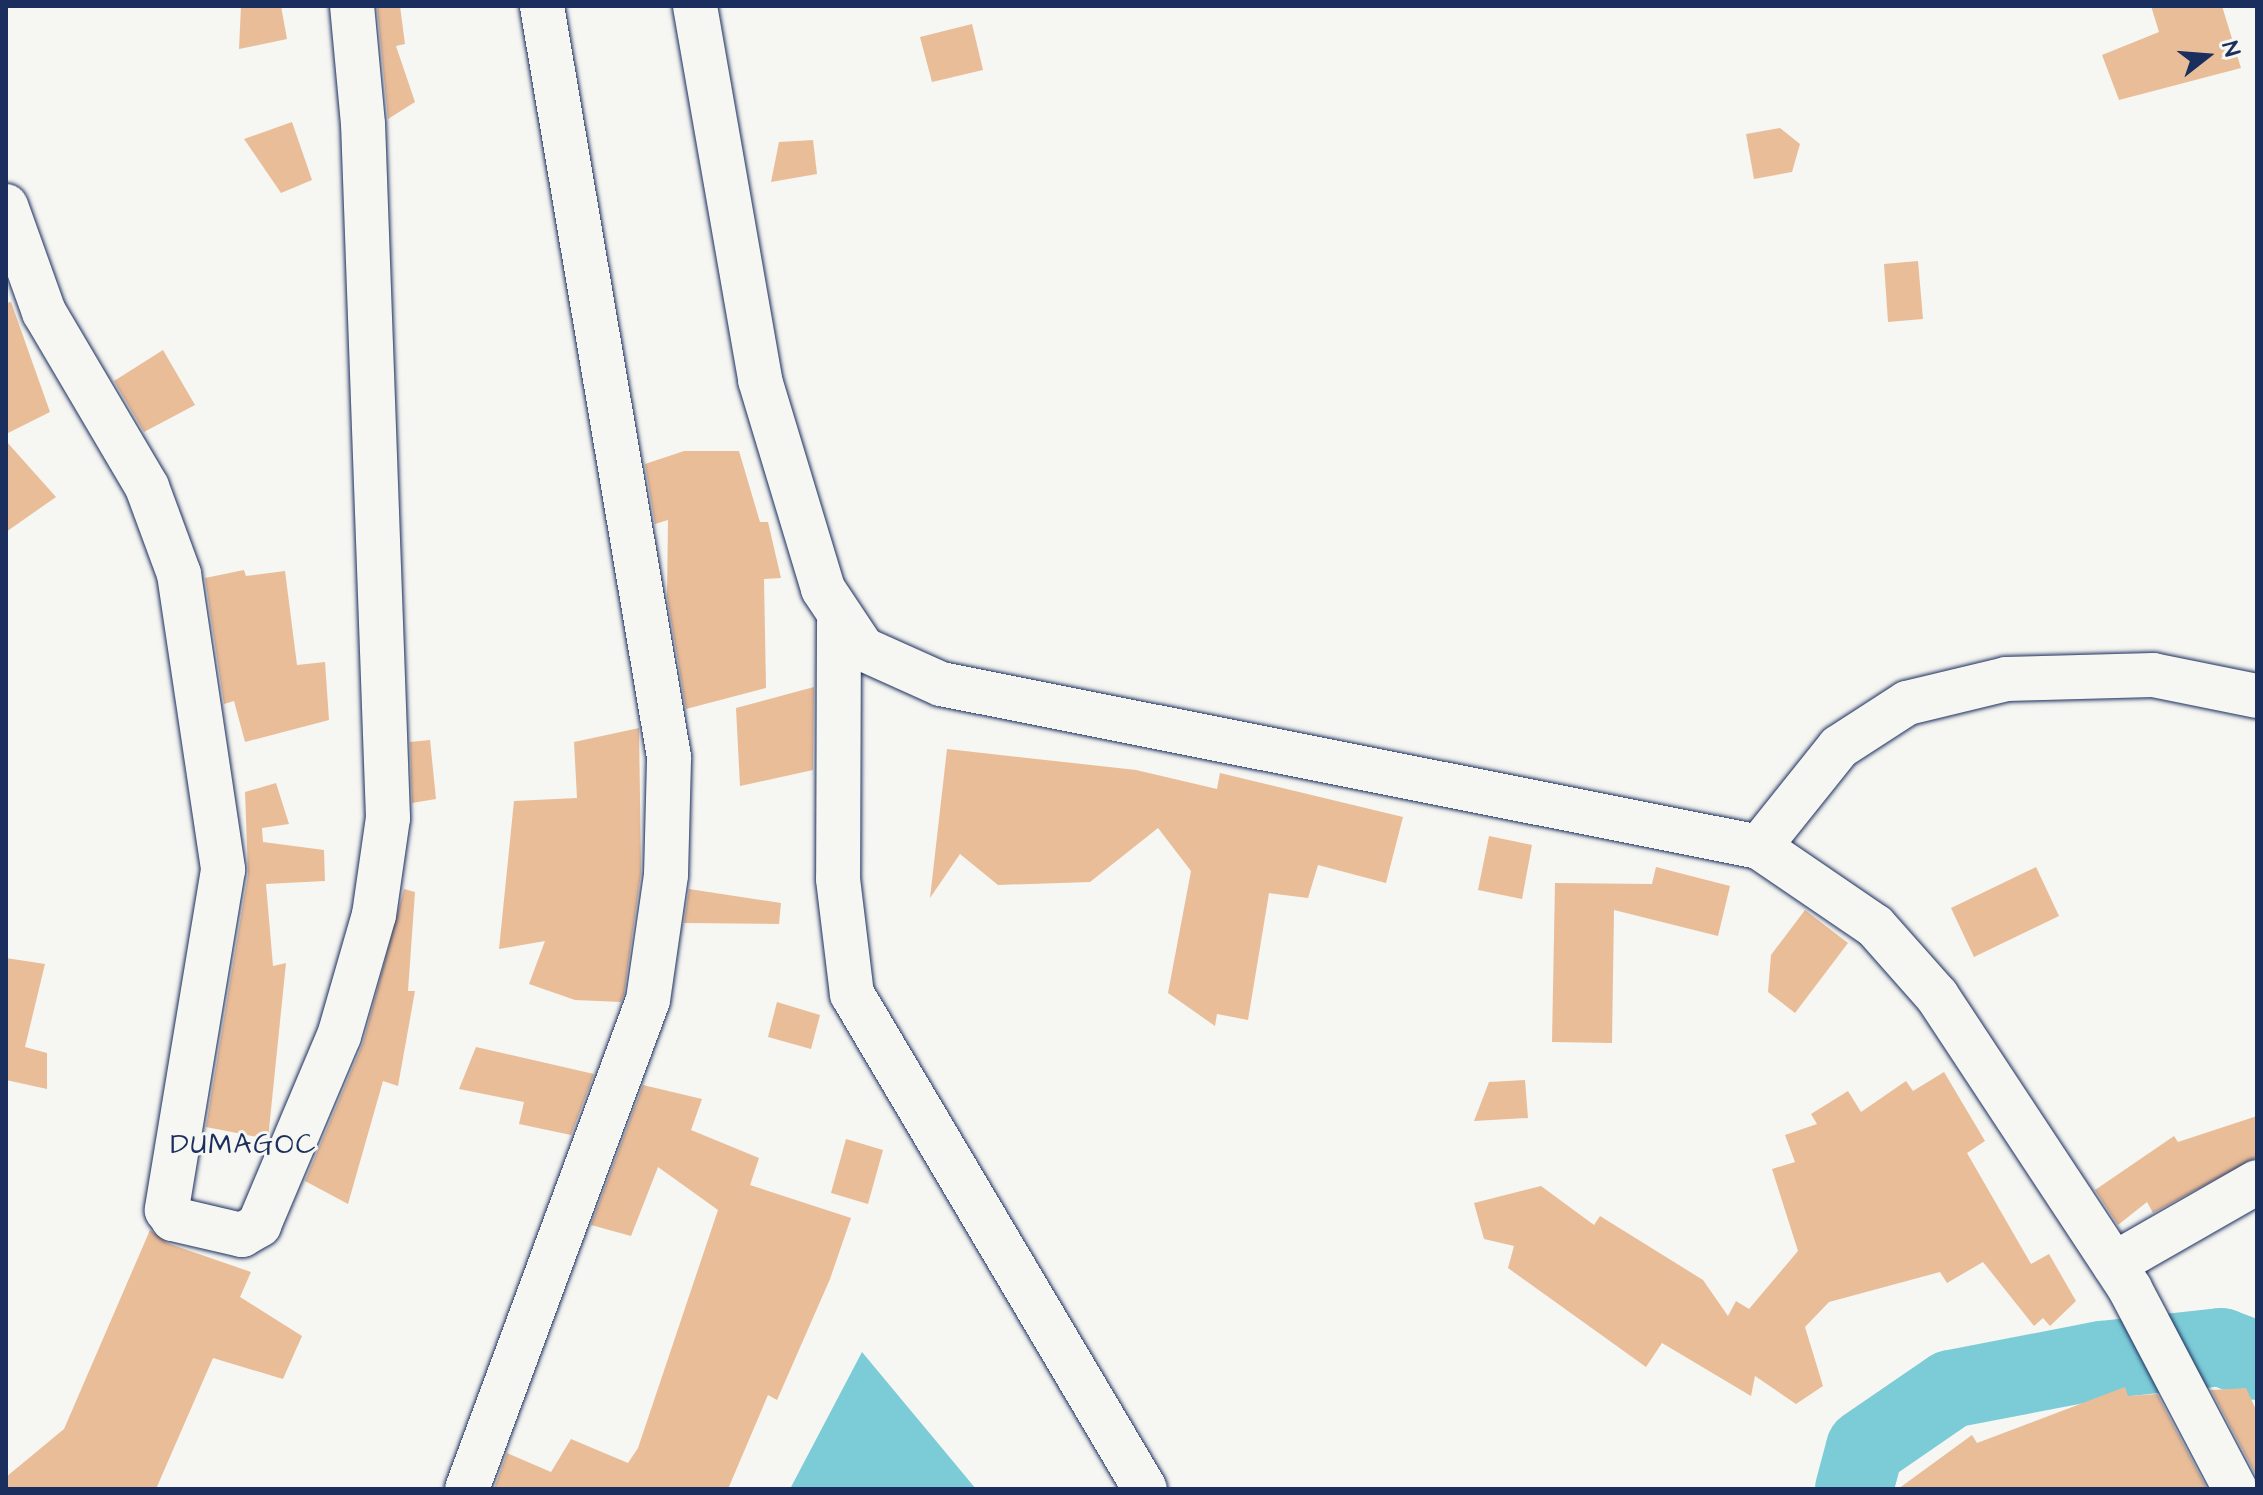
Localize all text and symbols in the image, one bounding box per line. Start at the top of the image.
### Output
north arrow [2167,16,2247,96]
text: N [2214,38,2247,60]
district label: DUMAGOC [171,1128,317,1162]

